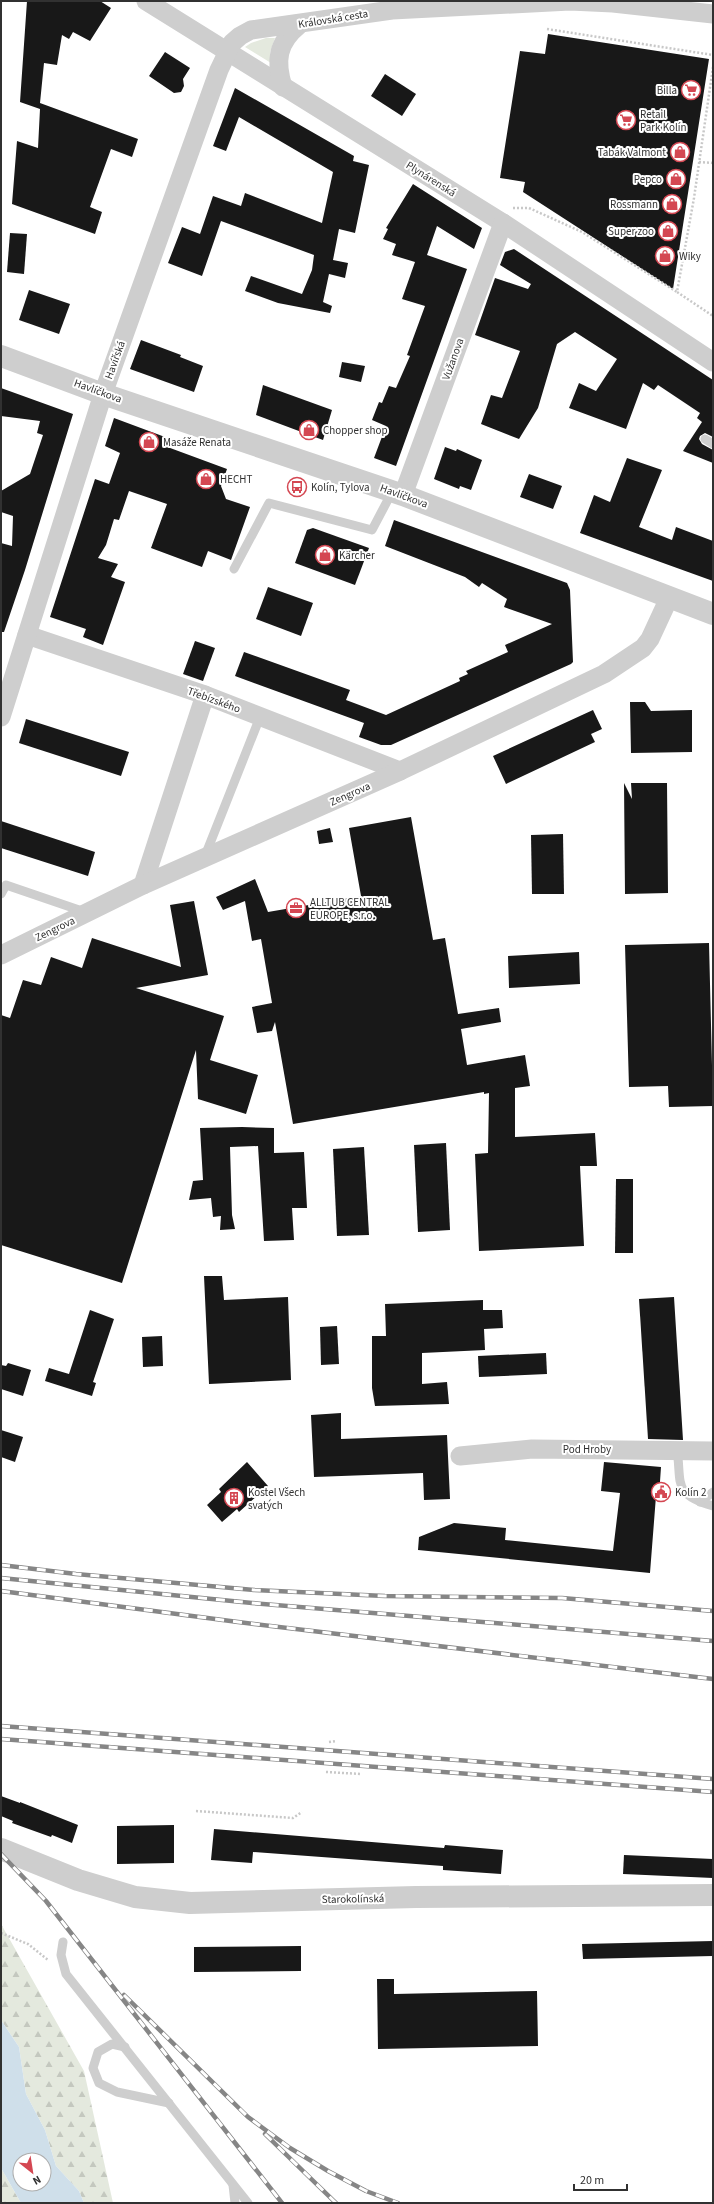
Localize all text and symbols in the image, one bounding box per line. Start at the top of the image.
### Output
street label: Královská cesta [297,6,369,32]
supermarket icon: Billa [680,79,702,101]
place label: Billa [657,83,677,98]
place label: Retail Park Kolín [640,107,687,135]
supermarket icon: Retail Park Kolín [615,109,637,131]
shop icon: Tabák Valmont [669,141,691,163]
place label: Tabák Valmont [598,145,666,160]
street label: Plynárenská [403,158,459,200]
shop icon: Pepco [665,168,687,190]
place label: Pepco [634,172,662,187]
shop icon: Rossmann [661,193,683,215]
place label: Rossmann [610,197,658,212]
shop icon: Super zoo [657,220,679,242]
place label: Super zoo [608,224,654,239]
shop icon: Wiky [654,245,676,267]
place label: Wiky [679,249,701,264]
street label: Vužanova [438,336,468,382]
street label: Havířská [101,339,129,381]
street label: Havlíčkova [72,375,124,407]
shop icon: Chopper shop [298,419,320,441]
place label: Chopper shop [323,423,388,438]
shop icon: Masáže Renata [138,431,160,453]
place label: Masáže Renata [163,435,231,450]
shop icon: HECHT [195,468,217,490]
place label: HECHT [220,472,252,487]
bus stop icon: Kolín, Tylova [286,476,308,498]
place label: Kolín, Tylova [311,480,370,495]
street label: Havlíčkova [378,480,430,512]
shop icon: Kärcher [314,544,336,566]
place label: Kärcher [339,548,375,563]
street label: Třebízského [185,683,243,717]
street label: Zengrova [327,778,373,810]
place label: ALLTUB CENTRAL EUROPE, s.r.o. [310,895,390,923]
office icon: ALLTUB CENTRAL EUROPE, s.r.o. [285,897,307,919]
street label: Zengrova [32,913,78,945]
street label: Pod Hroby [563,1442,611,1457]
public building icon: Kolín 2 [650,1481,672,1503]
place label: Kostel Všech svatých [248,1485,305,1513]
place label: Kolín 2 [675,1485,706,1500]
building icon: Kostel Všech svatých [223,1487,245,1509]
street label: Starokolínská [322,1891,384,1907]
north arrow [12,2152,52,2192]
scale bar [574,2166,627,2192]
text: N [30,2172,44,2189]
text: 20 m [580,2172,604,2189]

